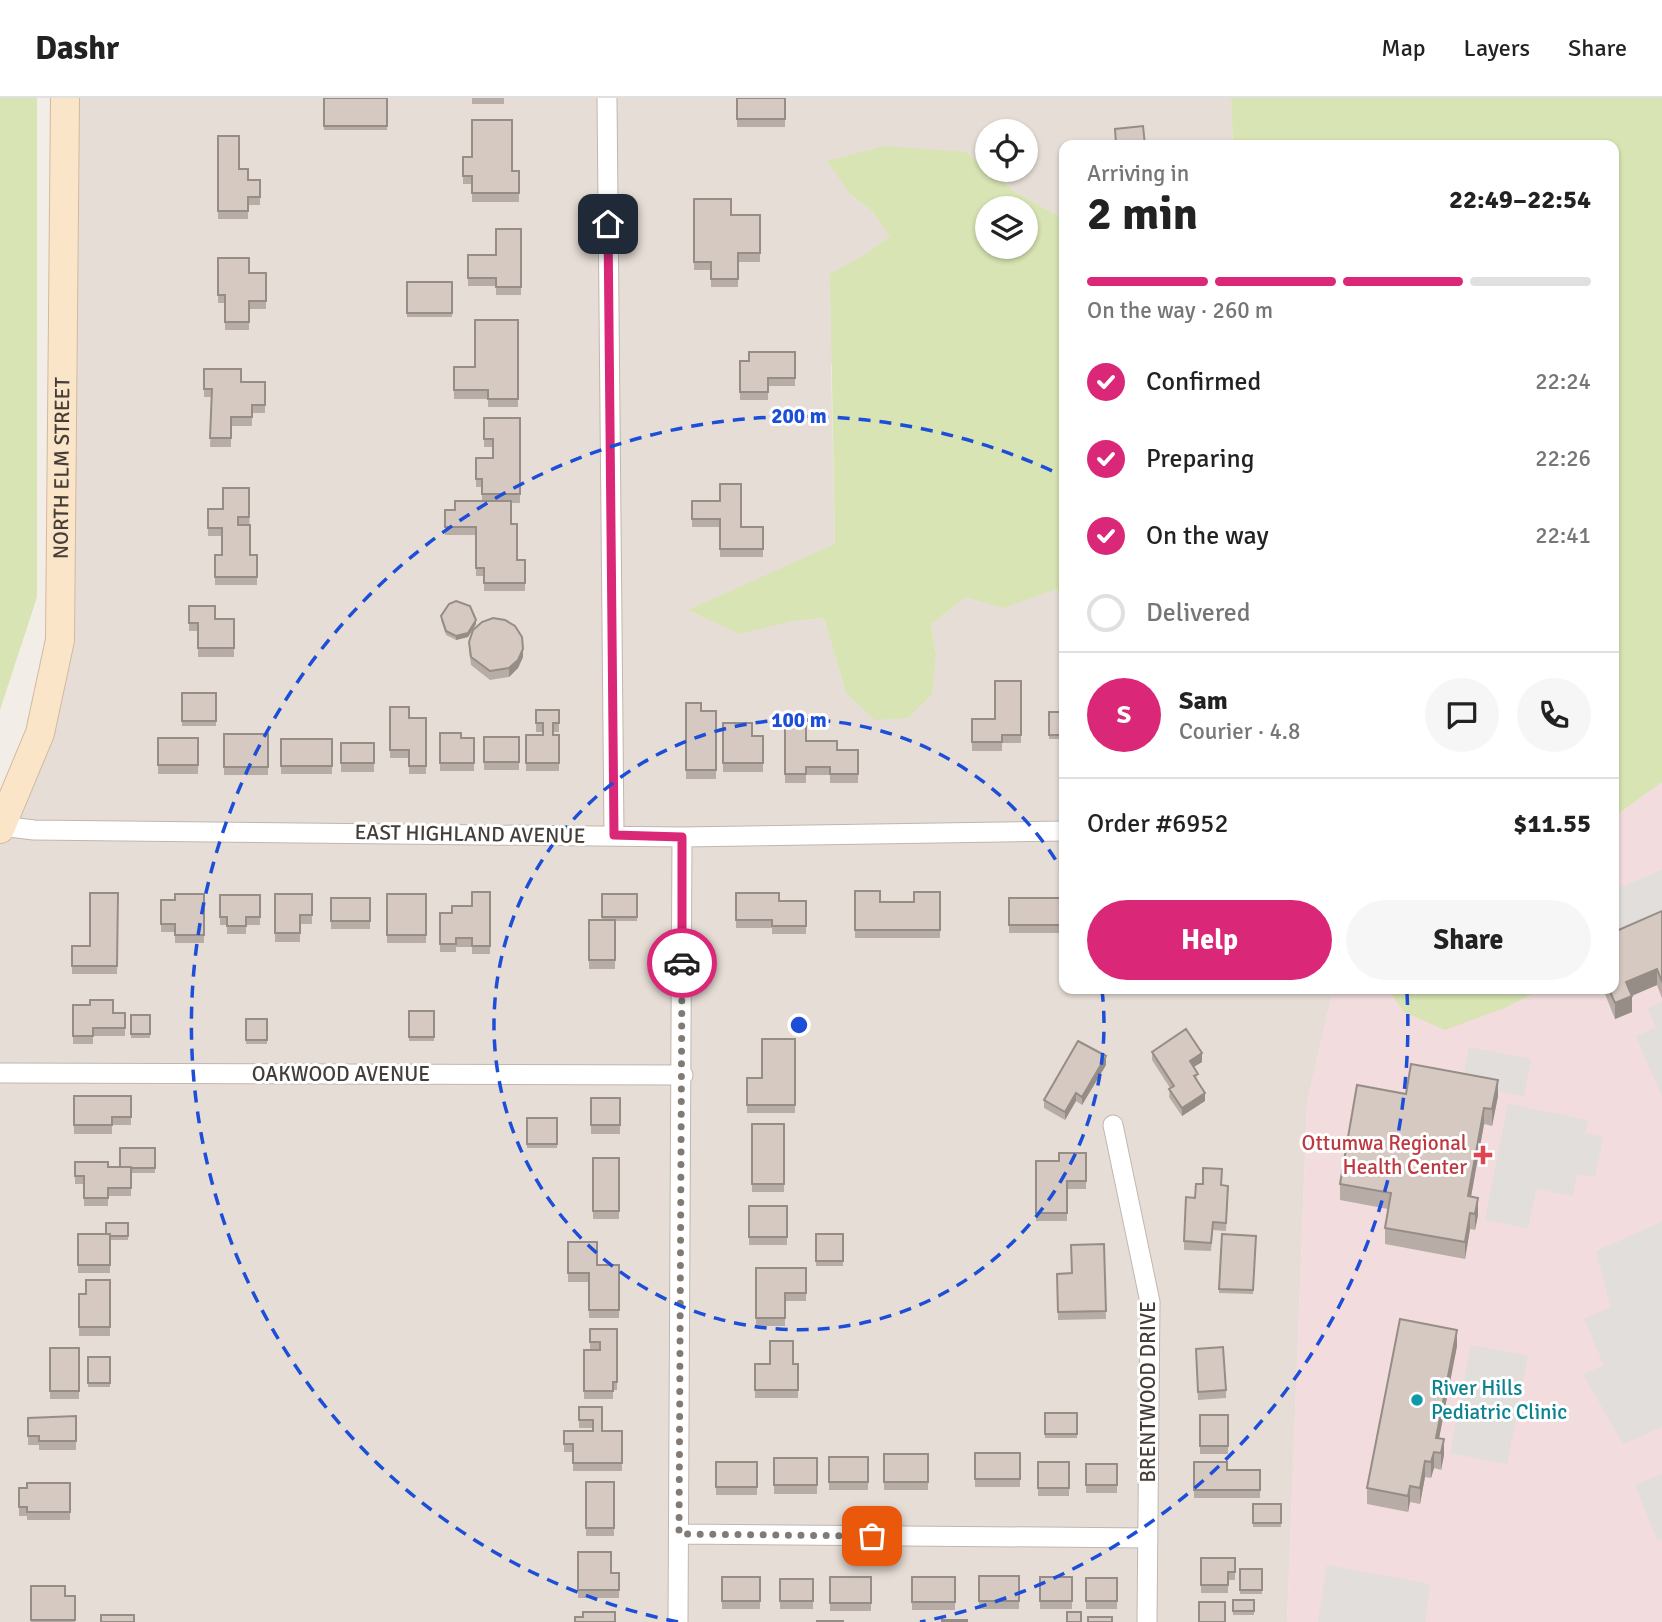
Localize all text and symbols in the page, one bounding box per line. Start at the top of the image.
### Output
text: Dashr [35,28,119,69]
text: Map [1381,33,1426,63]
text: Layers [1464,33,1530,63]
text: Share [1568,33,1627,63]
map controls [975,119,1038,259]
button: locate [975,119,1038,182]
text: Arriving in [1087,159,1189,188]
text: 22:49–22:54 [1449,184,1591,216]
text: 2 min [1087,186,1198,242]
pin [578,194,638,254]
button: layers [975,196,1038,259]
icon: home [589,205,627,243]
text: On the way · 260 m [1087,296,1273,325]
icon: check [1087,363,1125,401]
text: Confirmed [1146,366,1261,398]
text: 22:24 [1535,367,1591,396]
street label: NORTH ELM STREET [48,376,75,559]
text: 200 m [771,403,827,429]
icon: check [1087,440,1125,478]
text: Preparing [1146,443,1254,475]
text: 22:26 [1535,444,1591,473]
icon: check [1087,517,1125,555]
text: On the way [1146,520,1269,552]
text: 22:41 [1535,521,1591,550]
text: Delivered [1146,597,1251,629]
button: chat [1425,678,1499,752]
button: phone [1517,678,1591,752]
text: Sam [1179,685,1228,717]
text: S [1117,699,1131,731]
text: 100 m [771,707,827,733]
text: Courier · 4.8 [1179,717,1300,746]
text: Order #6952 [1087,808,1228,840]
text: $11.55 [1513,808,1591,840]
street label: EAST HIGHLAND AVENUE [354,819,586,849]
button: Help [1087,900,1332,980]
button: Share [1346,900,1591,980]
courier [647,928,717,998]
icon: car [663,944,701,982]
centre of rings [787,1013,811,1037]
street label: OAKWOOD AVENUE [252,1061,430,1087]
place label: Ottumwa Regional Health Center [1302,1130,1467,1180]
marker: Ottumwa Regional Health Center [1473,1145,1493,1165]
street label: BRENTWOOD DRIVE [1135,1301,1161,1483]
place label: River Hills Pediatric Clinic [1431,1375,1567,1425]
marker: River Hills Pediatric Clinic [1409,1392,1425,1408]
pin [842,1506,902,1566]
icon: bag [853,1517,891,1555]

